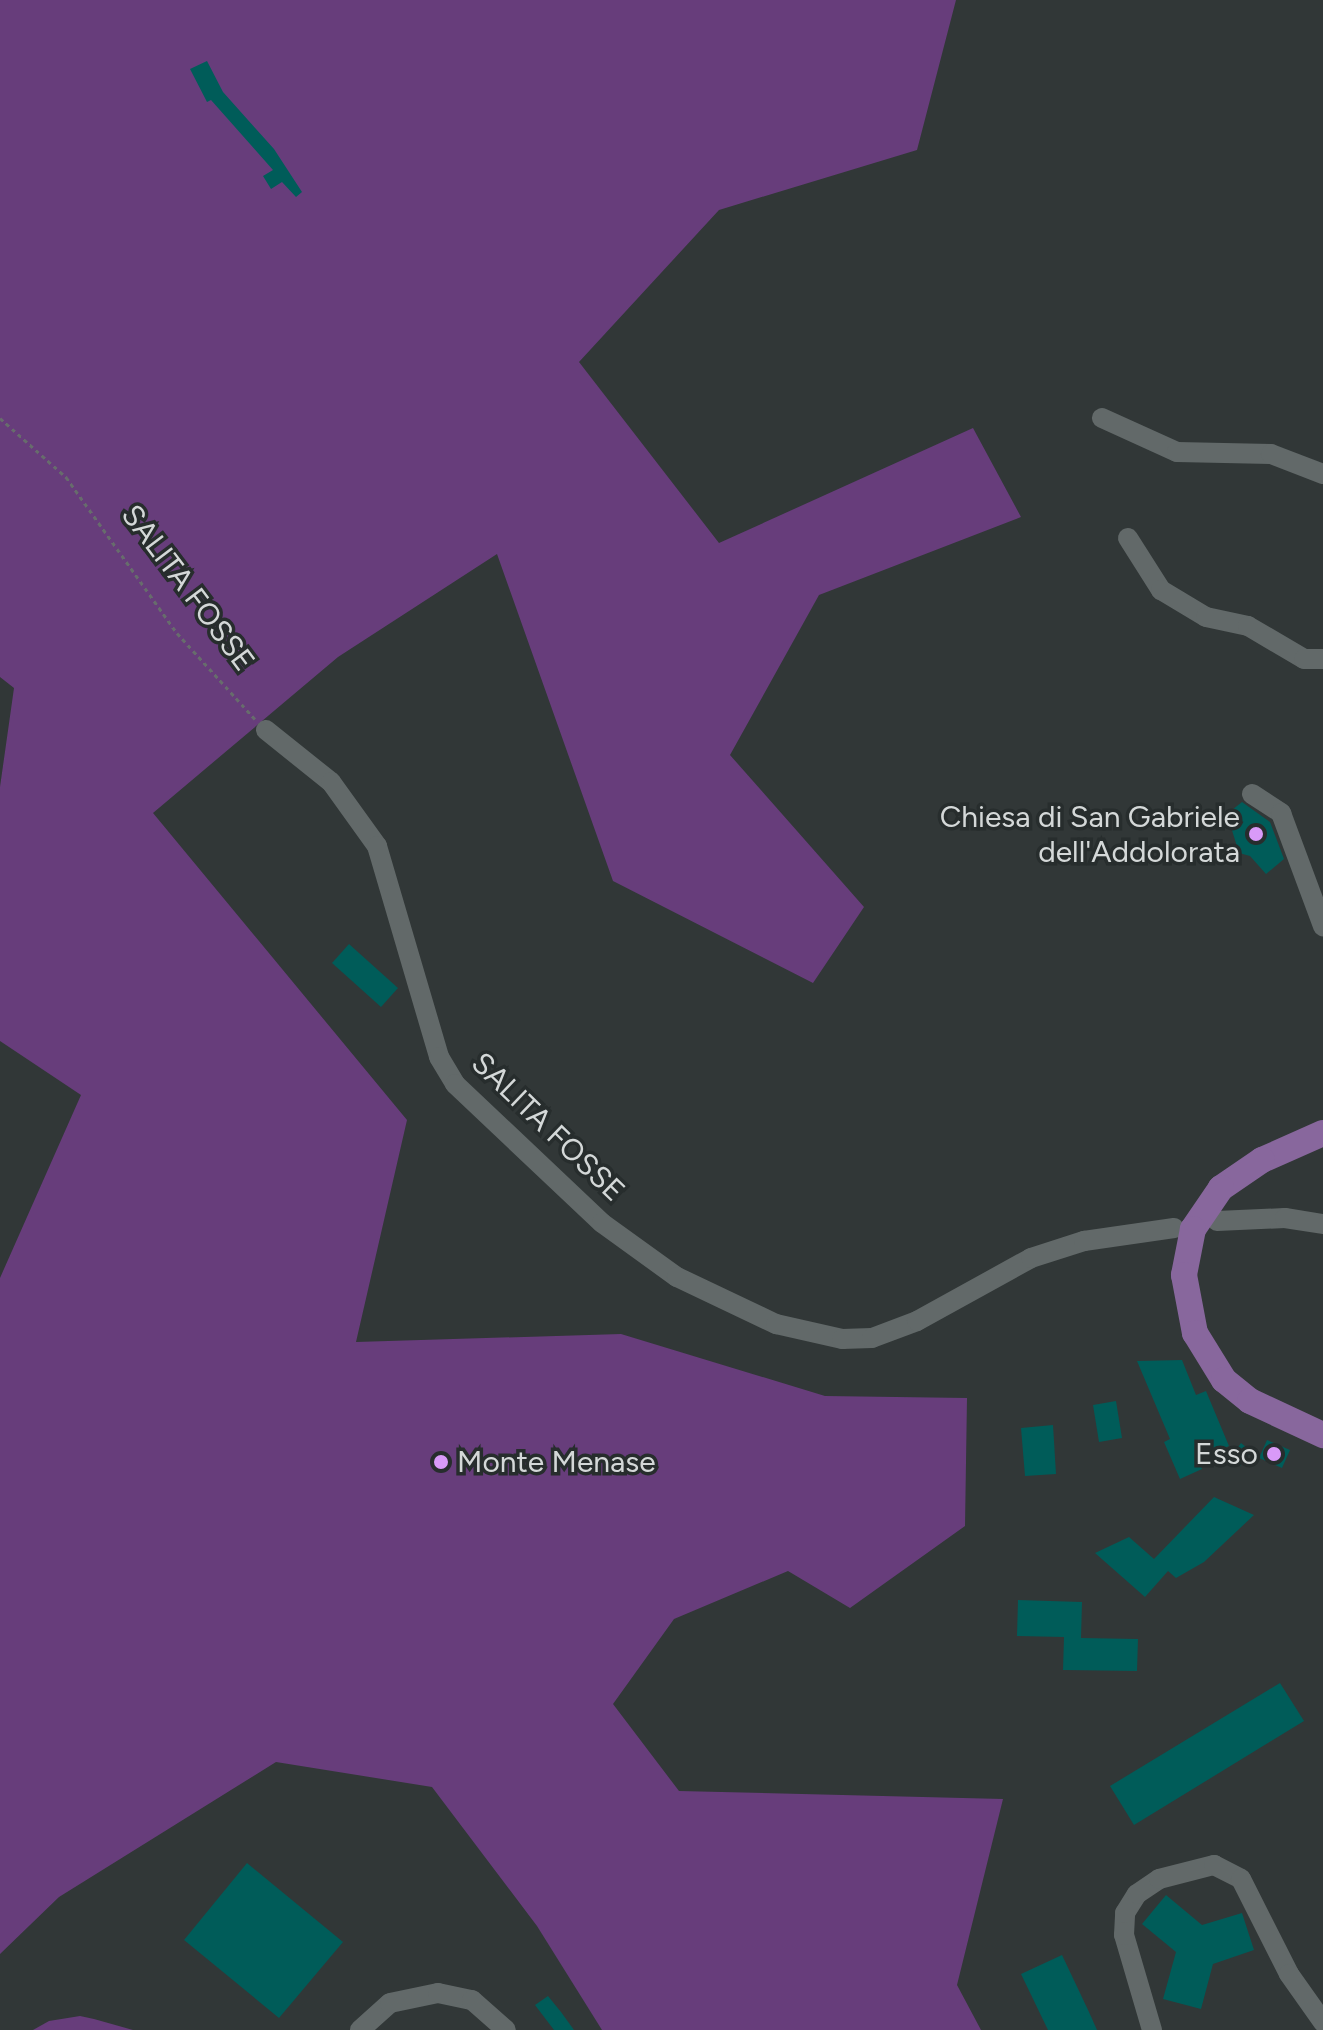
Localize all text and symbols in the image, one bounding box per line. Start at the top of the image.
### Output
street label: SALITA FOSSE [114,498,262,678]
place label: Chiesa di San Gabriele dell'Addolorata [940,799,1240,870]
marker: Chiesa di San Gabriele dell'Addolorata [1247,825,1265,843]
street label: SALITA FOSSE [464,1045,632,1209]
place label: Esso [1195,1436,1258,1472]
place label: Monte Menase [457,1444,656,1480]
marker: Esso [1265,1445,1283,1463]
marker: Monte Menase [432,1453,450,1471]

